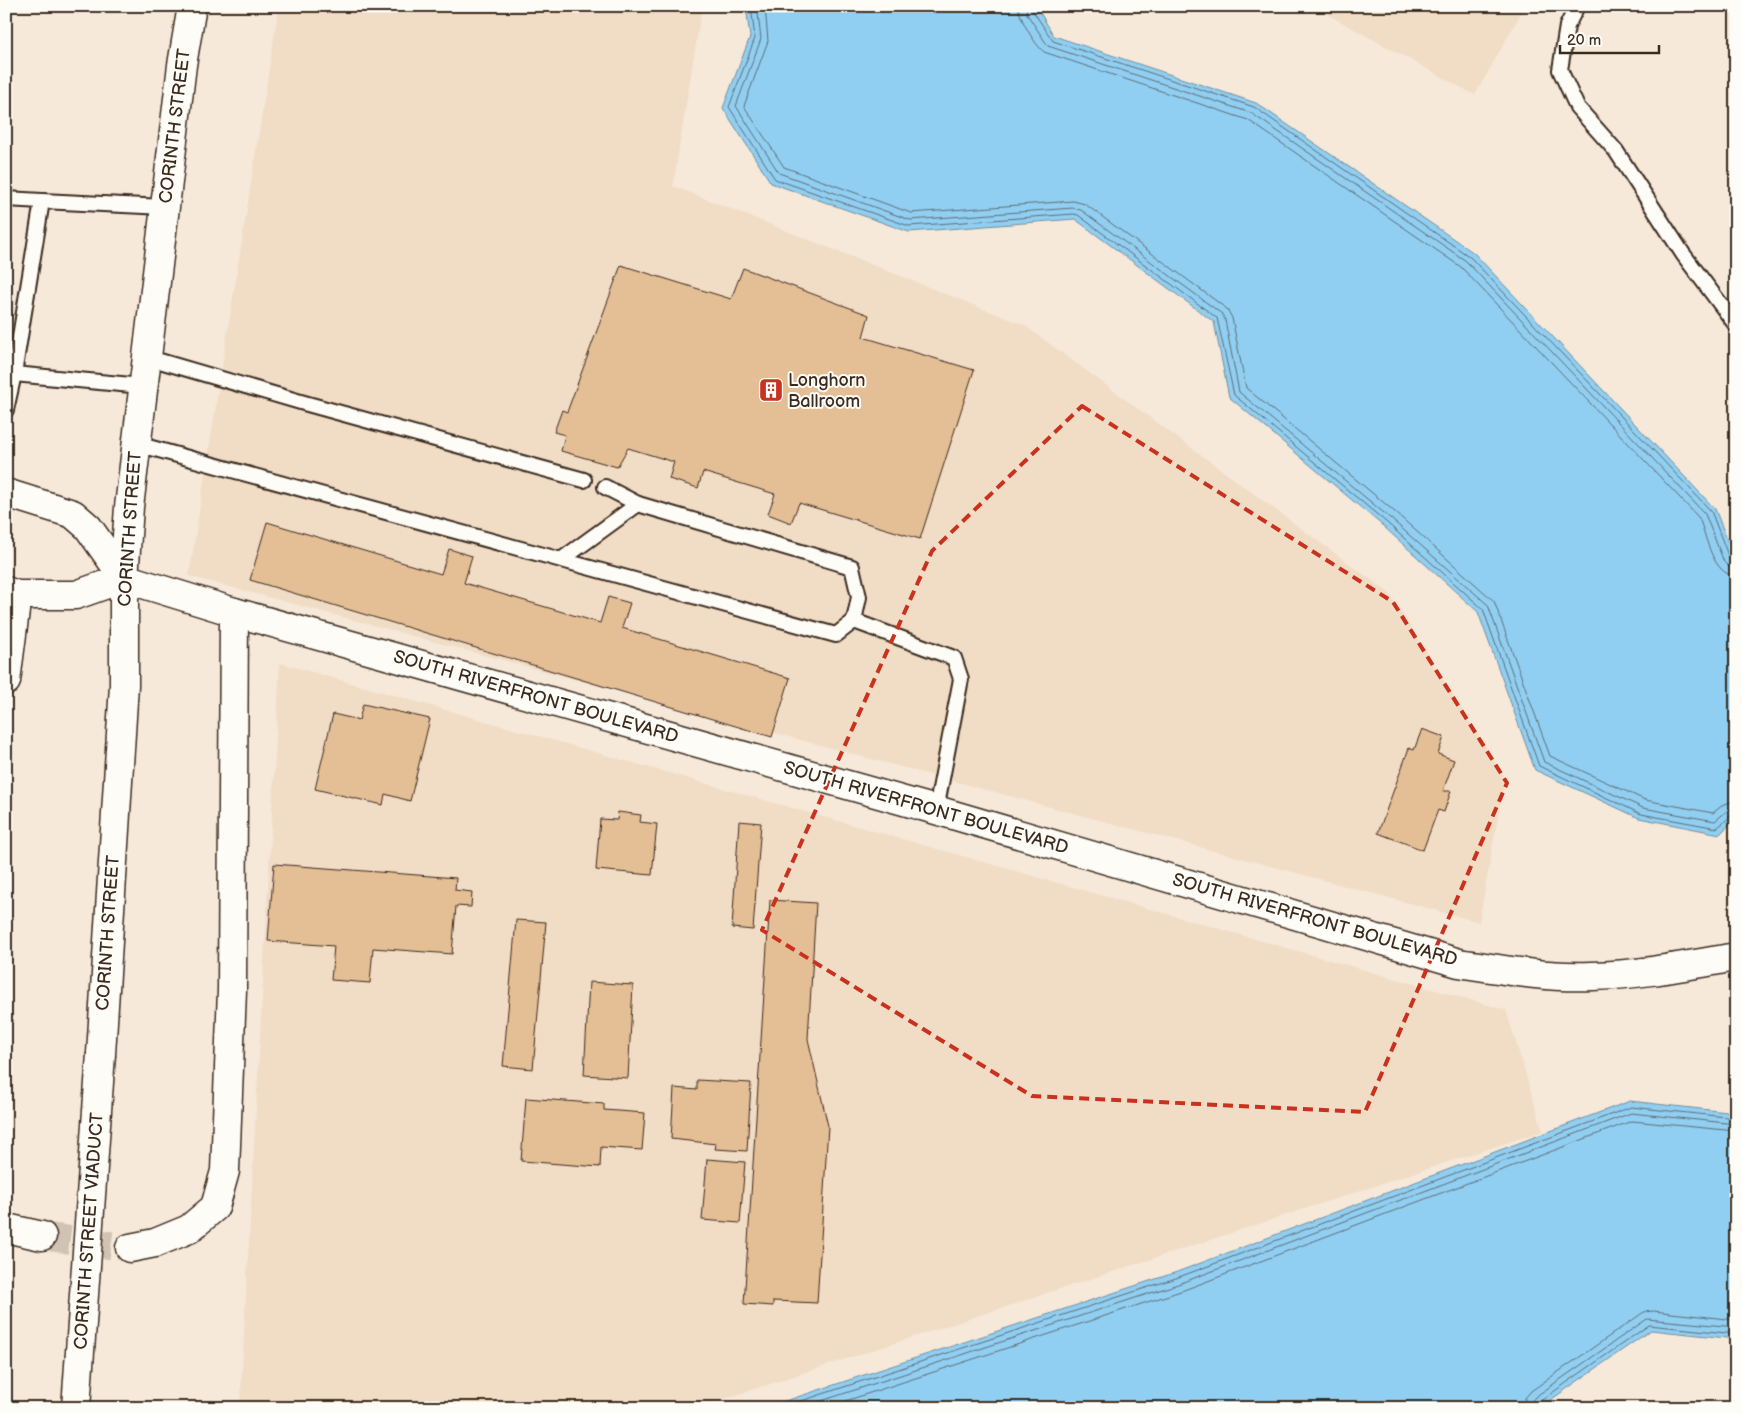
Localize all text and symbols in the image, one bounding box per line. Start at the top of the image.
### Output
scale bar [1560,22,1658,54]
text: 20 m [1567,31,1601,50]
street label: CORINTH STREET [155,47,195,205]
place label: Longhorn Ballroom [788,370,865,412]
building icon: Longhorn Ballroom [758,377,784,403]
street label: CORINTH STREET [114,450,146,607]
street label: SOUTH RIVERFRONT BOULEVARD [391,646,681,748]
street label: SOUTH RIVERFRONT BOULEVARD [781,757,1071,859]
street label: CORINTH STREET [92,854,124,1011]
street label: SOUTH RIVERFRONT BOULEVARD [1170,869,1460,971]
street label: CORINTH STREET VIADUCT [70,1112,108,1350]

